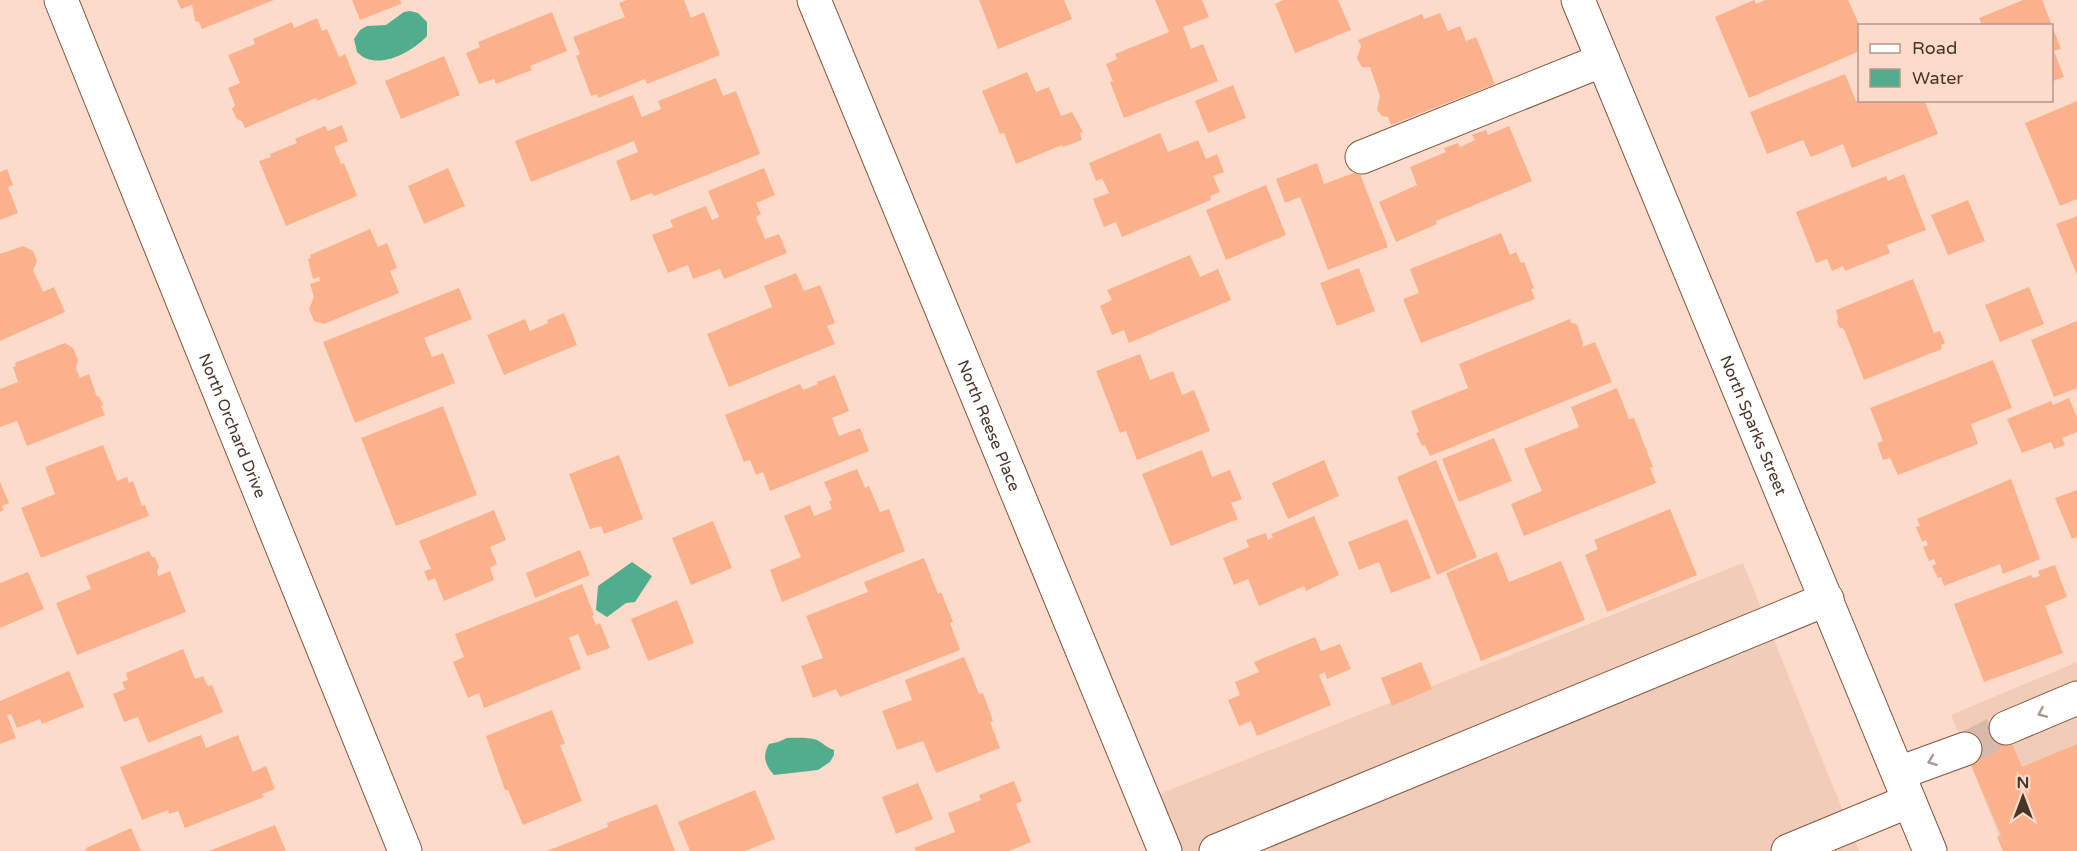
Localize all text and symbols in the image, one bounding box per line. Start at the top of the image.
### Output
legend [1858,24,2053,102]
text: Road [1912,37,1957,59]
text: Water [1912,67,1963,89]
street label: North Orchard Drive [194,351,270,501]
street label: North Sparks Street [1715,352,1791,498]
street label: North Reese Place [953,357,1024,494]
one-way arrow [2037,706,2048,718]
one-way arrow [1927,753,1938,766]
north arrow [1993,767,2053,827]
text: N [2017,773,2029,793]

